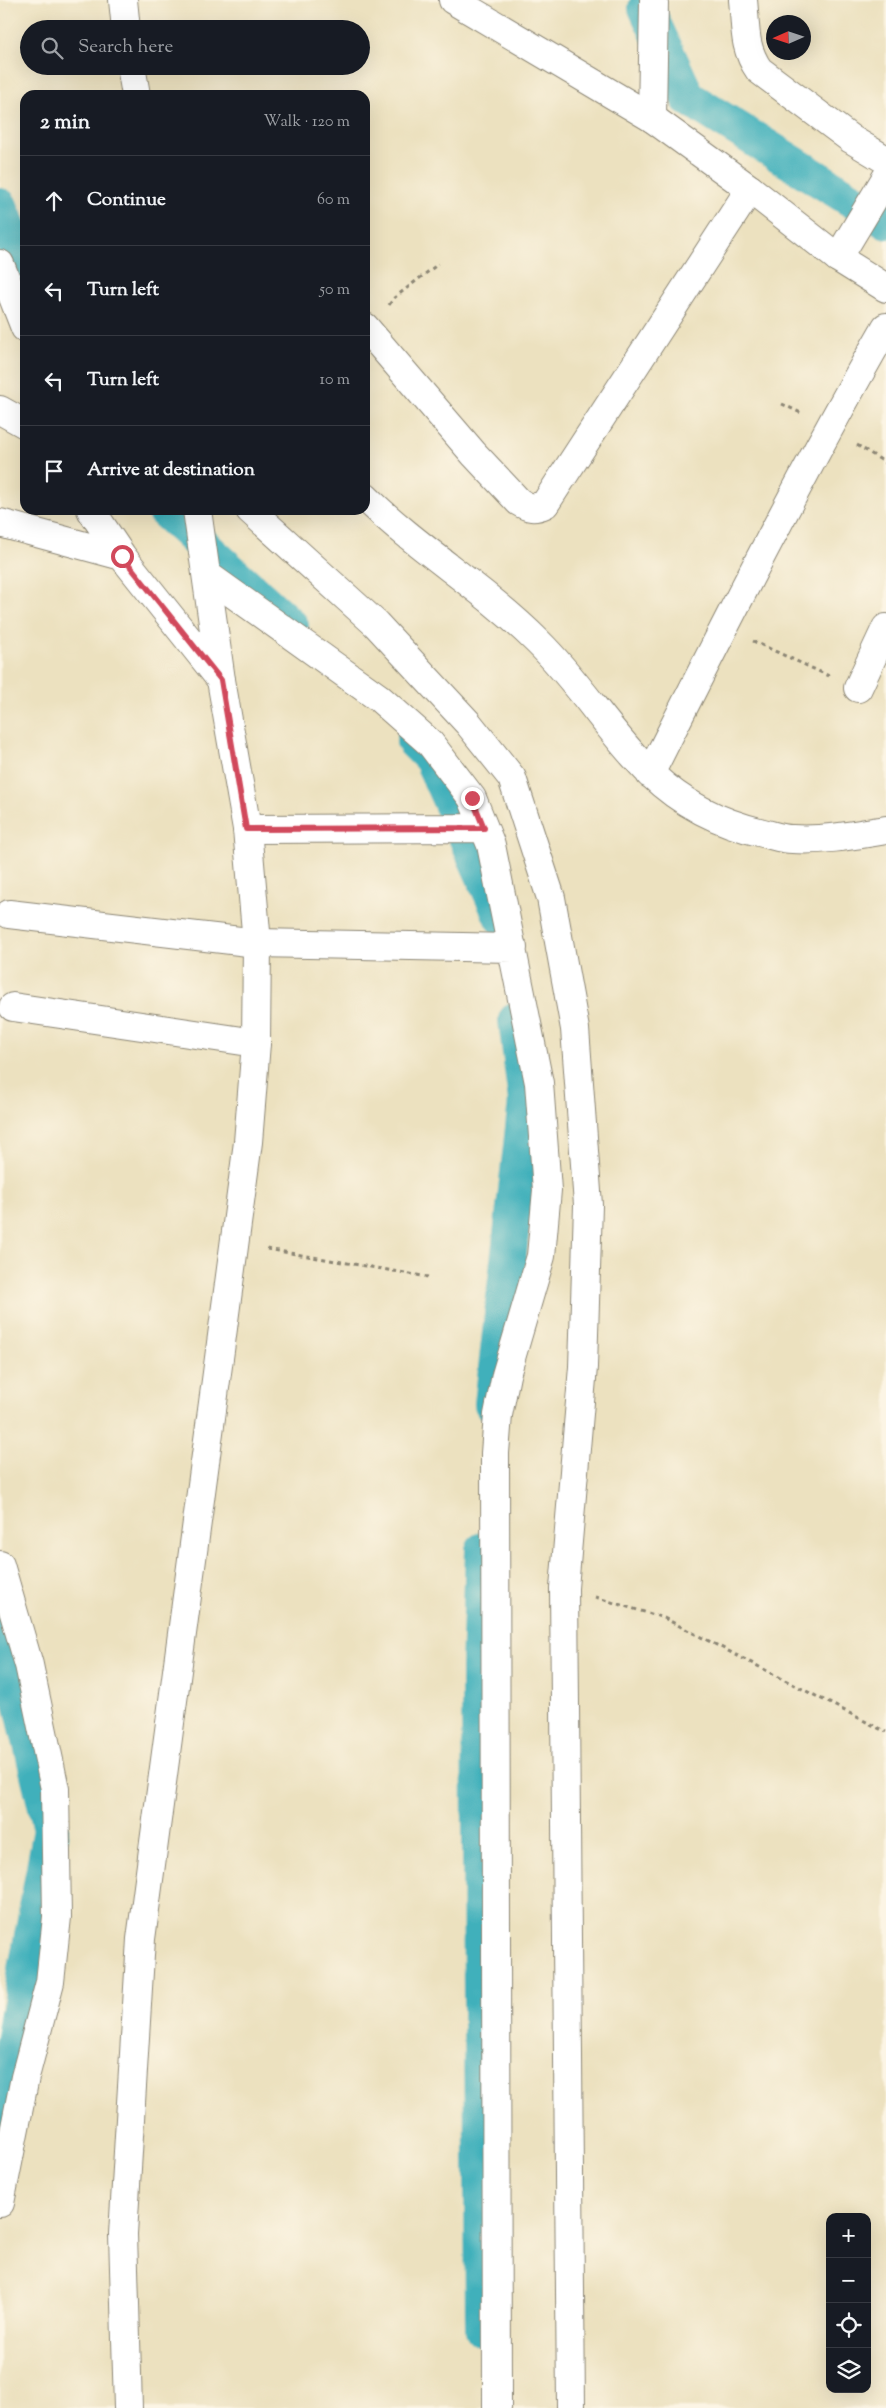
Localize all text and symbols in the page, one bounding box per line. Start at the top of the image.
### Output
north arrow [766,15,811,60]
search box [20,20,370,75]
icon: search [38,34,66,62]
text: Search here [78,34,173,61]
text: 2 min [40,108,90,138]
text: Walk · 120 m [264,111,350,134]
icon: ahead [40,187,68,215]
text: Continue [87,187,166,214]
text: 60 m [317,189,350,212]
icon: left [40,277,68,305]
text: Turn left [87,277,159,304]
text: 50 m [319,279,350,302]
icon: left [40,367,68,395]
text: Turn left [87,367,159,394]
text: 10 m [320,369,350,392]
icon: arrive [40,457,68,485]
text: Arrive at destination [87,457,255,484]
route start [111,545,134,568]
route end [461,787,484,810]
map controls [826,2213,871,2393]
button: + [826,2213,871,2258]
button: − [826,2258,871,2303]
button: locate [826,2303,871,2348]
button: layers [826,2348,871,2393]

